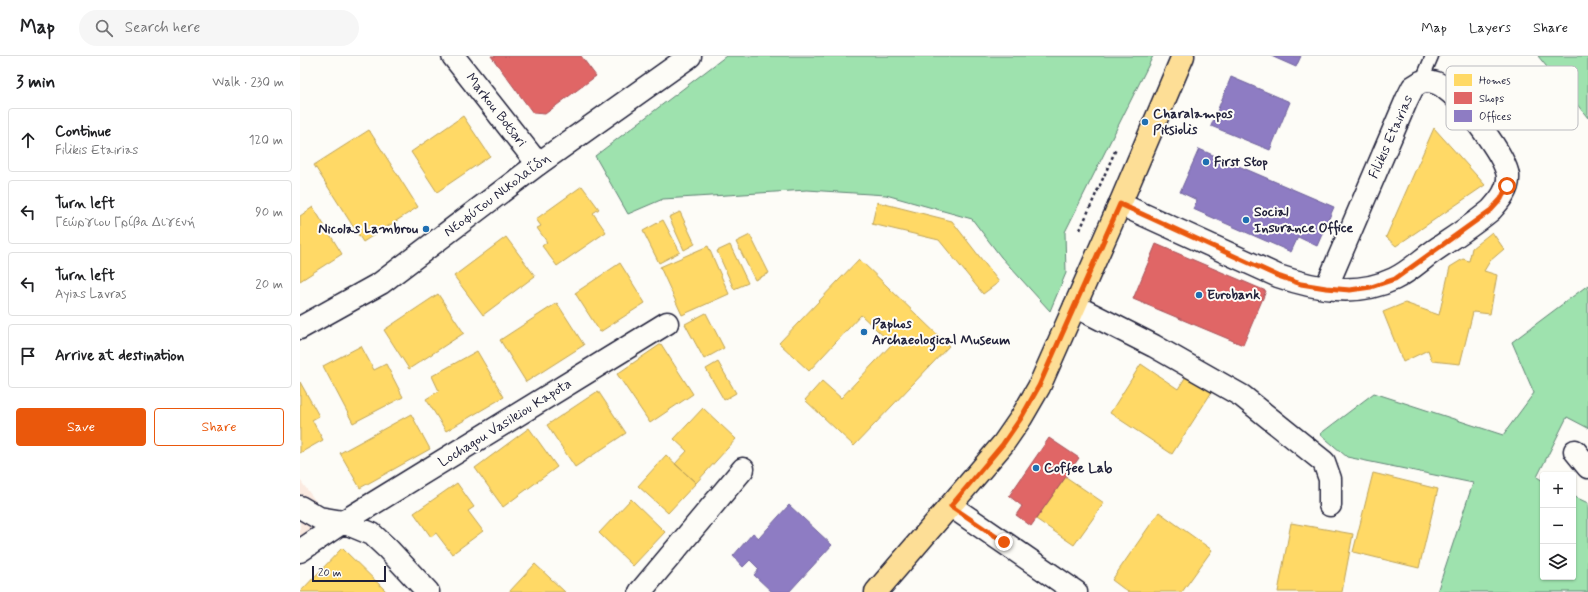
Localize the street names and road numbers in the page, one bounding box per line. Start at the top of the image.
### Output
street label: Markou Botsari [462,69,530,151]
street label: Filikis Etairias [1365,92,1417,182]
street label: Νεοφύτου Νικολαΐδη [440,149,554,241]
street label: Lochagou Vasileiou Kapota [435,375,575,471]

